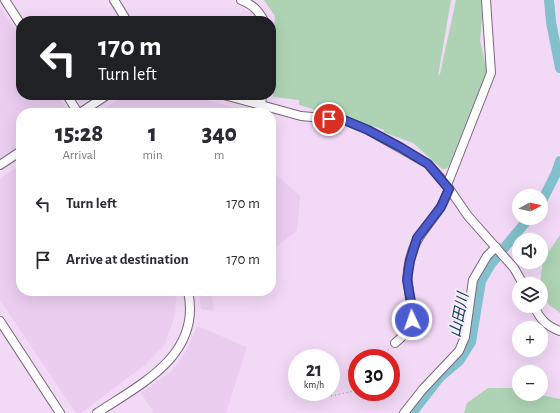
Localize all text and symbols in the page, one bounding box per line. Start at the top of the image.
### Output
icon: left [32,32,84,84]
text: 170 m [98,33,162,61]
text: Turn left [98,66,157,84]
pin [312,102,346,136]
icon: arrive [318,108,340,130]
text: 15:28 [55,122,103,146]
text: 1 [148,122,157,146]
text: 340 [202,122,237,146]
text: Arrival [62,149,96,162]
text: min [142,149,163,162]
text: m [214,149,225,162]
north arrow [512,189,548,225]
map controls [512,189,548,401]
icon: left [32,193,54,215]
text: Turn left [66,196,117,211]
text: 170 m [226,196,260,211]
button: sound [512,233,548,269]
icon: arrive [32,249,54,271]
text: Arrive at destination [66,252,189,267]
text: 170 m [226,252,260,267]
button: layers [512,277,548,313]
water label: 山田川 [447,289,472,339]
position arrow [391,299,433,341]
button: + [512,321,548,357]
speed limit sign: 30 [348,349,400,401]
text: 21 [306,360,322,380]
button: − [512,365,548,401]
text: km/h [304,380,324,390]

